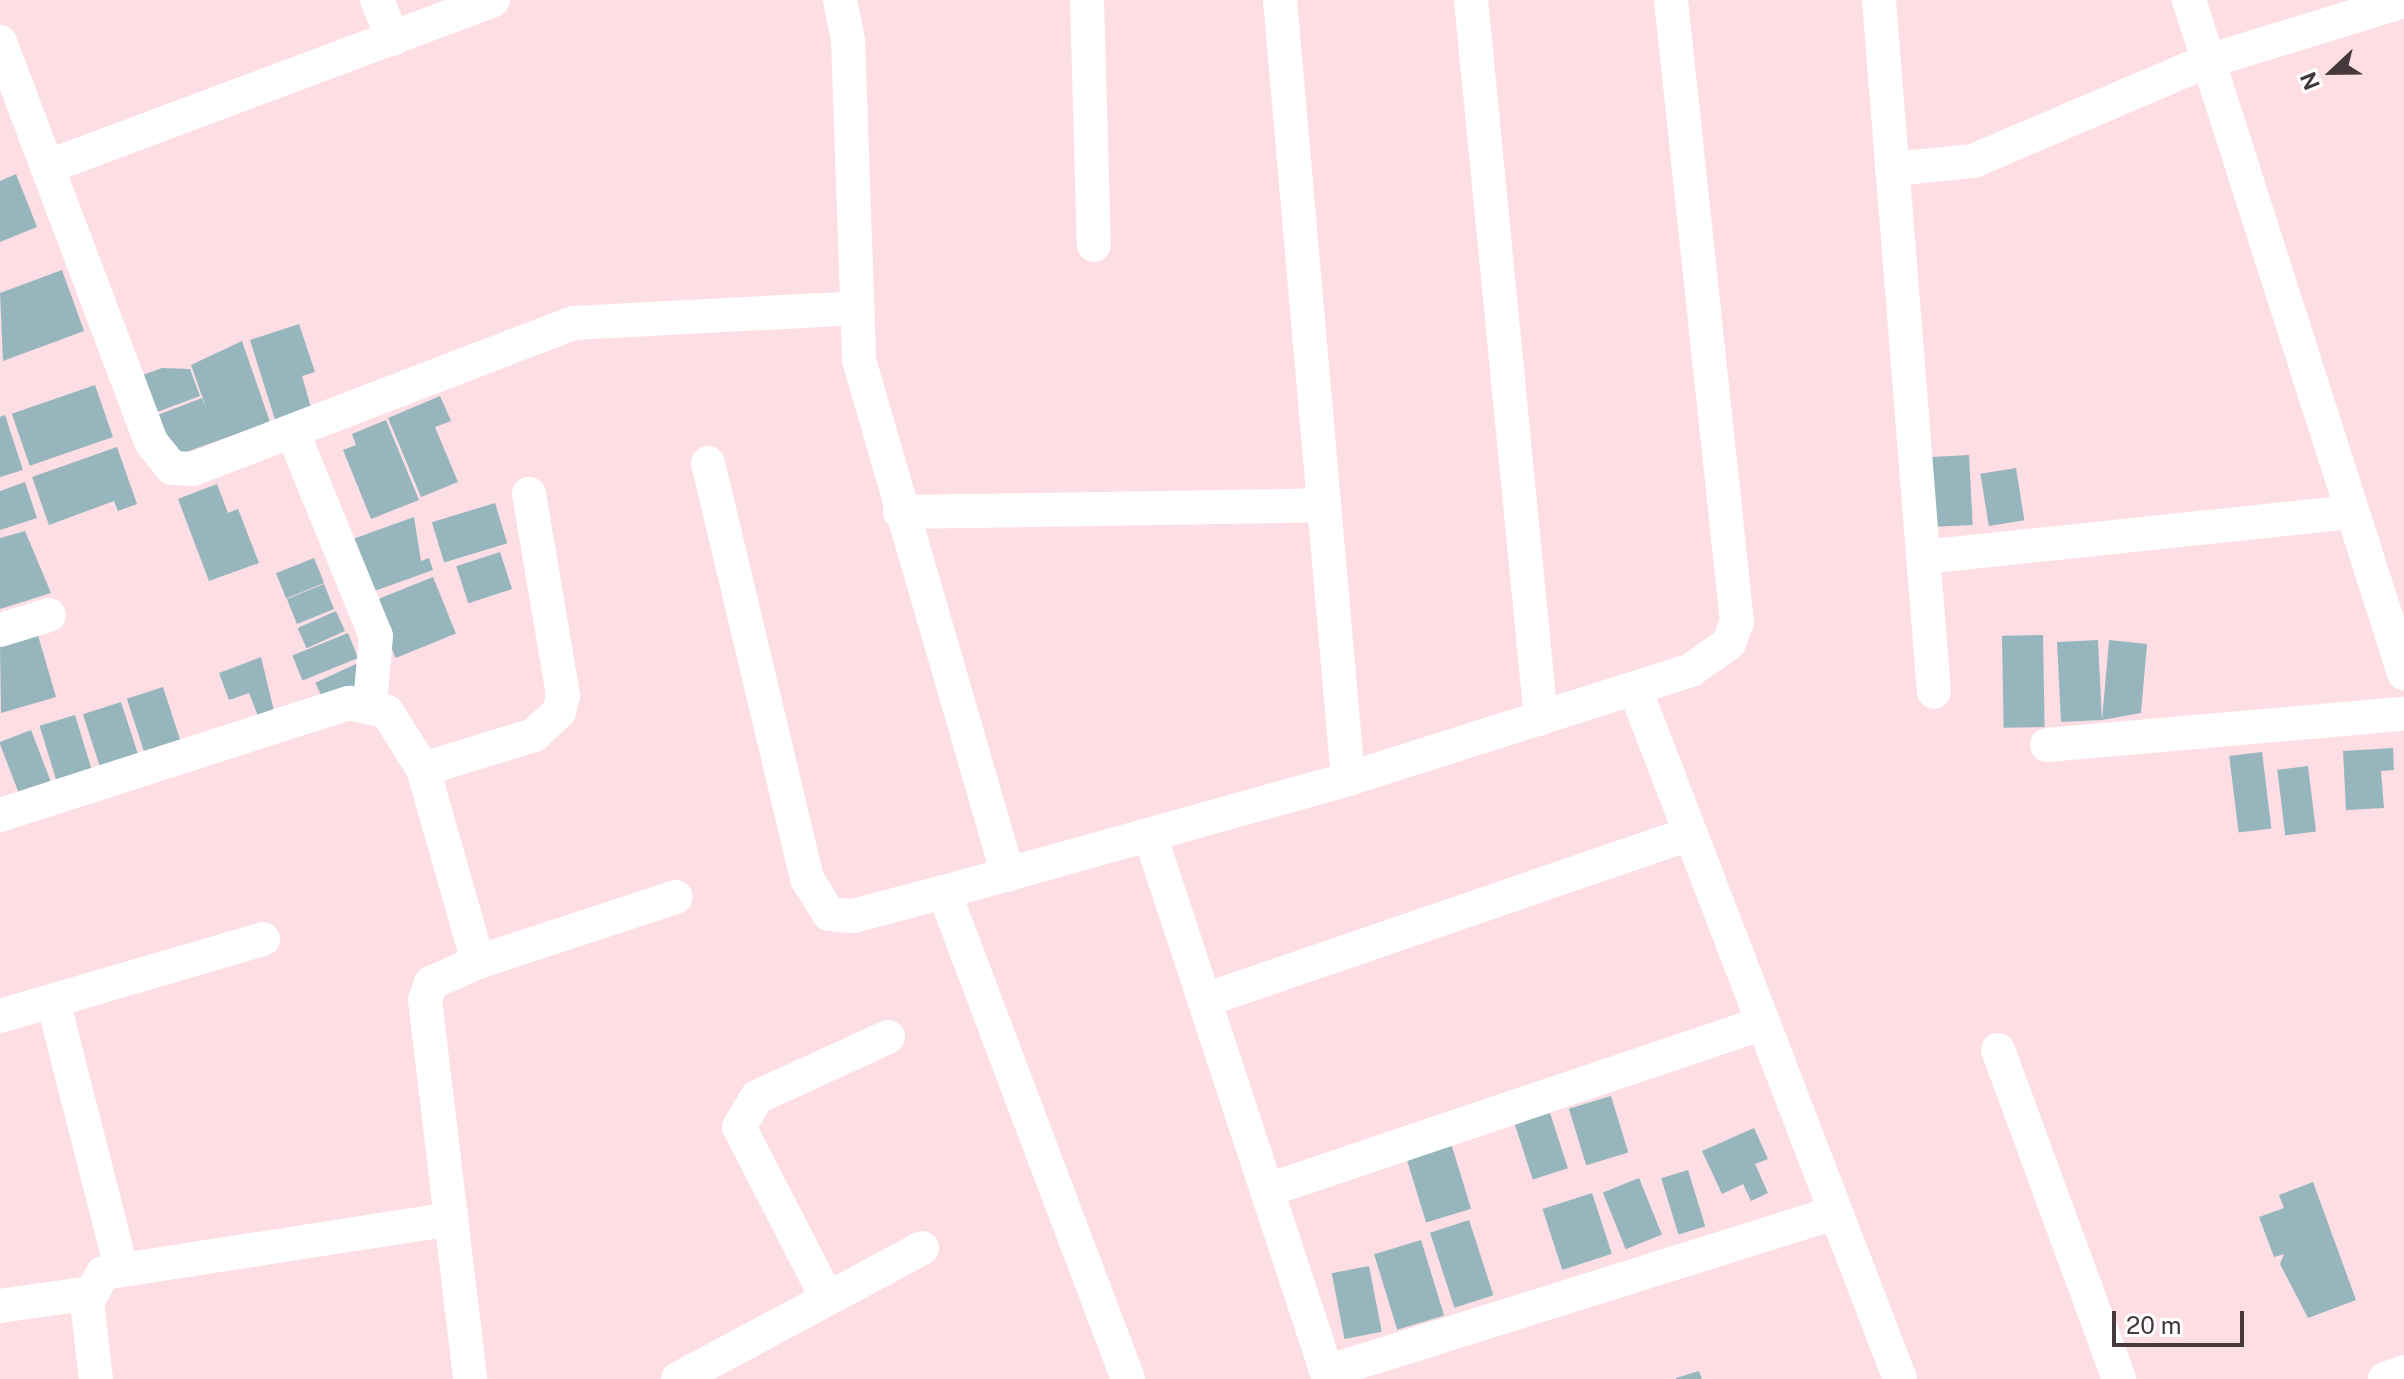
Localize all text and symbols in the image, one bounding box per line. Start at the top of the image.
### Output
north arrow [2292,32,2372,112]
text: N [2294,68,2325,94]
scale bar [2116,1295,2248,1345]
text: 20 m [2126,1311,2182,1339]

